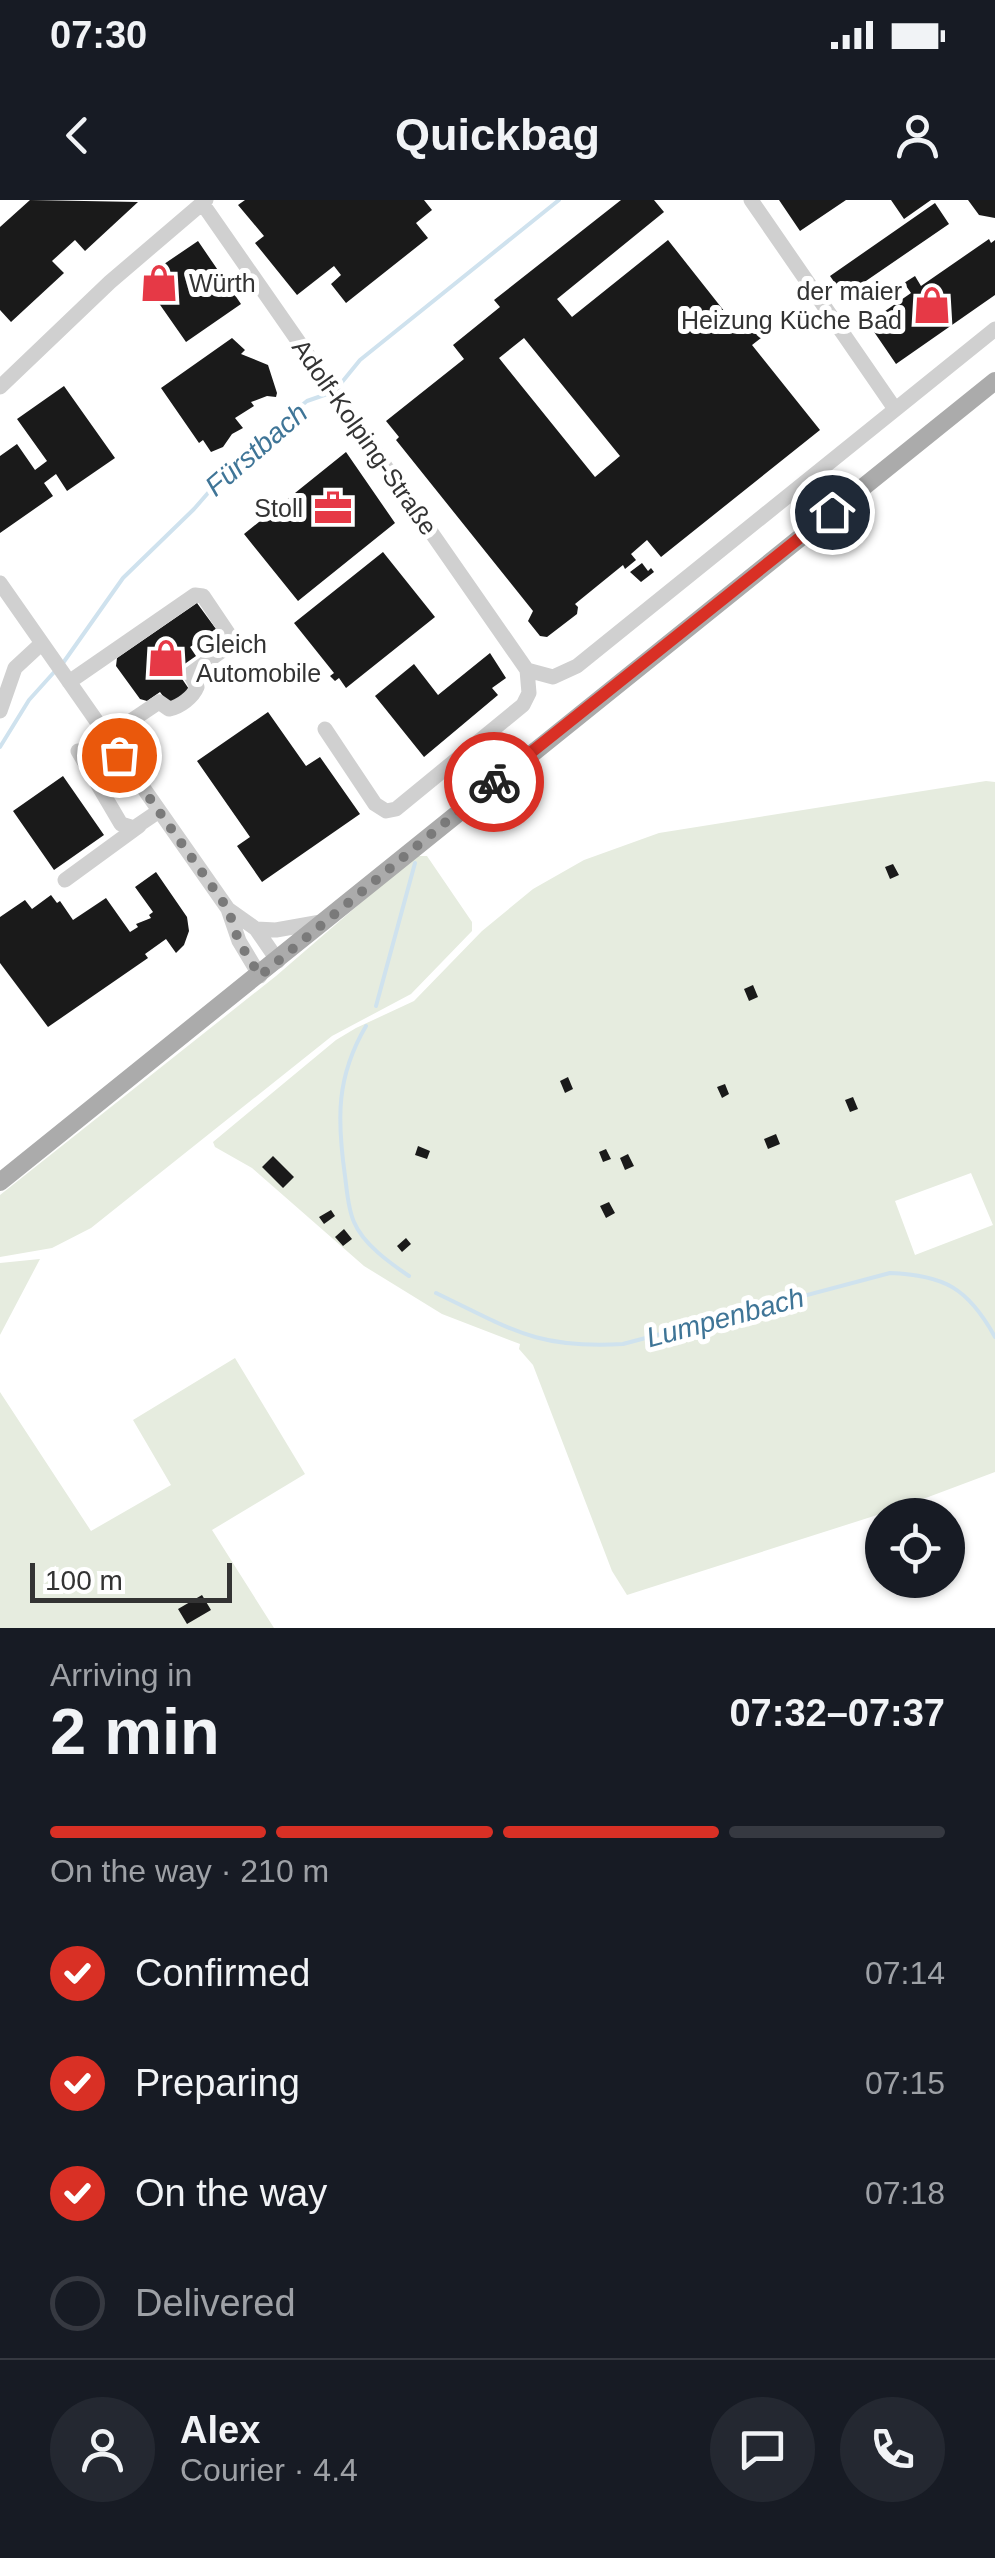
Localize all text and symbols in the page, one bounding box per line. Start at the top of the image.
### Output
text: 07:30 [50,14,147,56]
icon: back [50,108,105,163]
icon: person [890,108,945,163]
text: Quickbag [395,109,600,160]
shop icon: Würth [138,262,180,304]
place label: Würth [189,269,256,297]
place label: der maier Heizung Küche Bad [681,277,902,334]
shop icon: der maier Heizung Küche Bad [911,284,953,326]
street label: Adolf-Kolping-Straße [287,334,443,540]
water label: Fürstbach [199,397,313,502]
pin [790,470,875,555]
icon: home [805,485,860,540]
office icon: Stoll [312,487,354,529]
place label: Stoll [254,494,303,522]
place label: Gleich Automobile [196,630,321,687]
shop icon: Gleich Automobile [145,637,187,679]
pin [77,713,162,798]
icon: bag [92,728,147,783]
courier [444,732,544,832]
icon: bike [467,755,522,810]
water label: Lumpenbach [643,1282,807,1353]
map controls [865,1498,965,1598]
button: locate [865,1498,965,1598]
scale bar [30,1558,232,1602]
text: 100 m [45,1565,123,1596]
text: Arriving in [50,1657,192,1693]
text: 07:32–07:37 [729,1692,945,1734]
text: 2 min [50,1695,220,1768]
text: On the way · 210 m [50,1853,329,1889]
icon: check [50,1946,105,2001]
text: Confirmed [135,1952,310,1994]
text: 07:14 [865,1955,945,1991]
icon: check [50,2056,105,2111]
text: Preparing [135,2062,300,2104]
text: 07:15 [865,2065,945,2101]
icon: check [50,2166,105,2221]
text: On the way [135,2172,327,2214]
text: 07:18 [865,2175,945,2211]
text: Delivered [135,2282,296,2324]
button: person [50,2397,155,2502]
button: chat [710,2397,815,2502]
button: phone [840,2397,945,2502]
text: Alex [180,2409,260,2451]
text: Courier · 4.4 [180,2452,358,2488]

